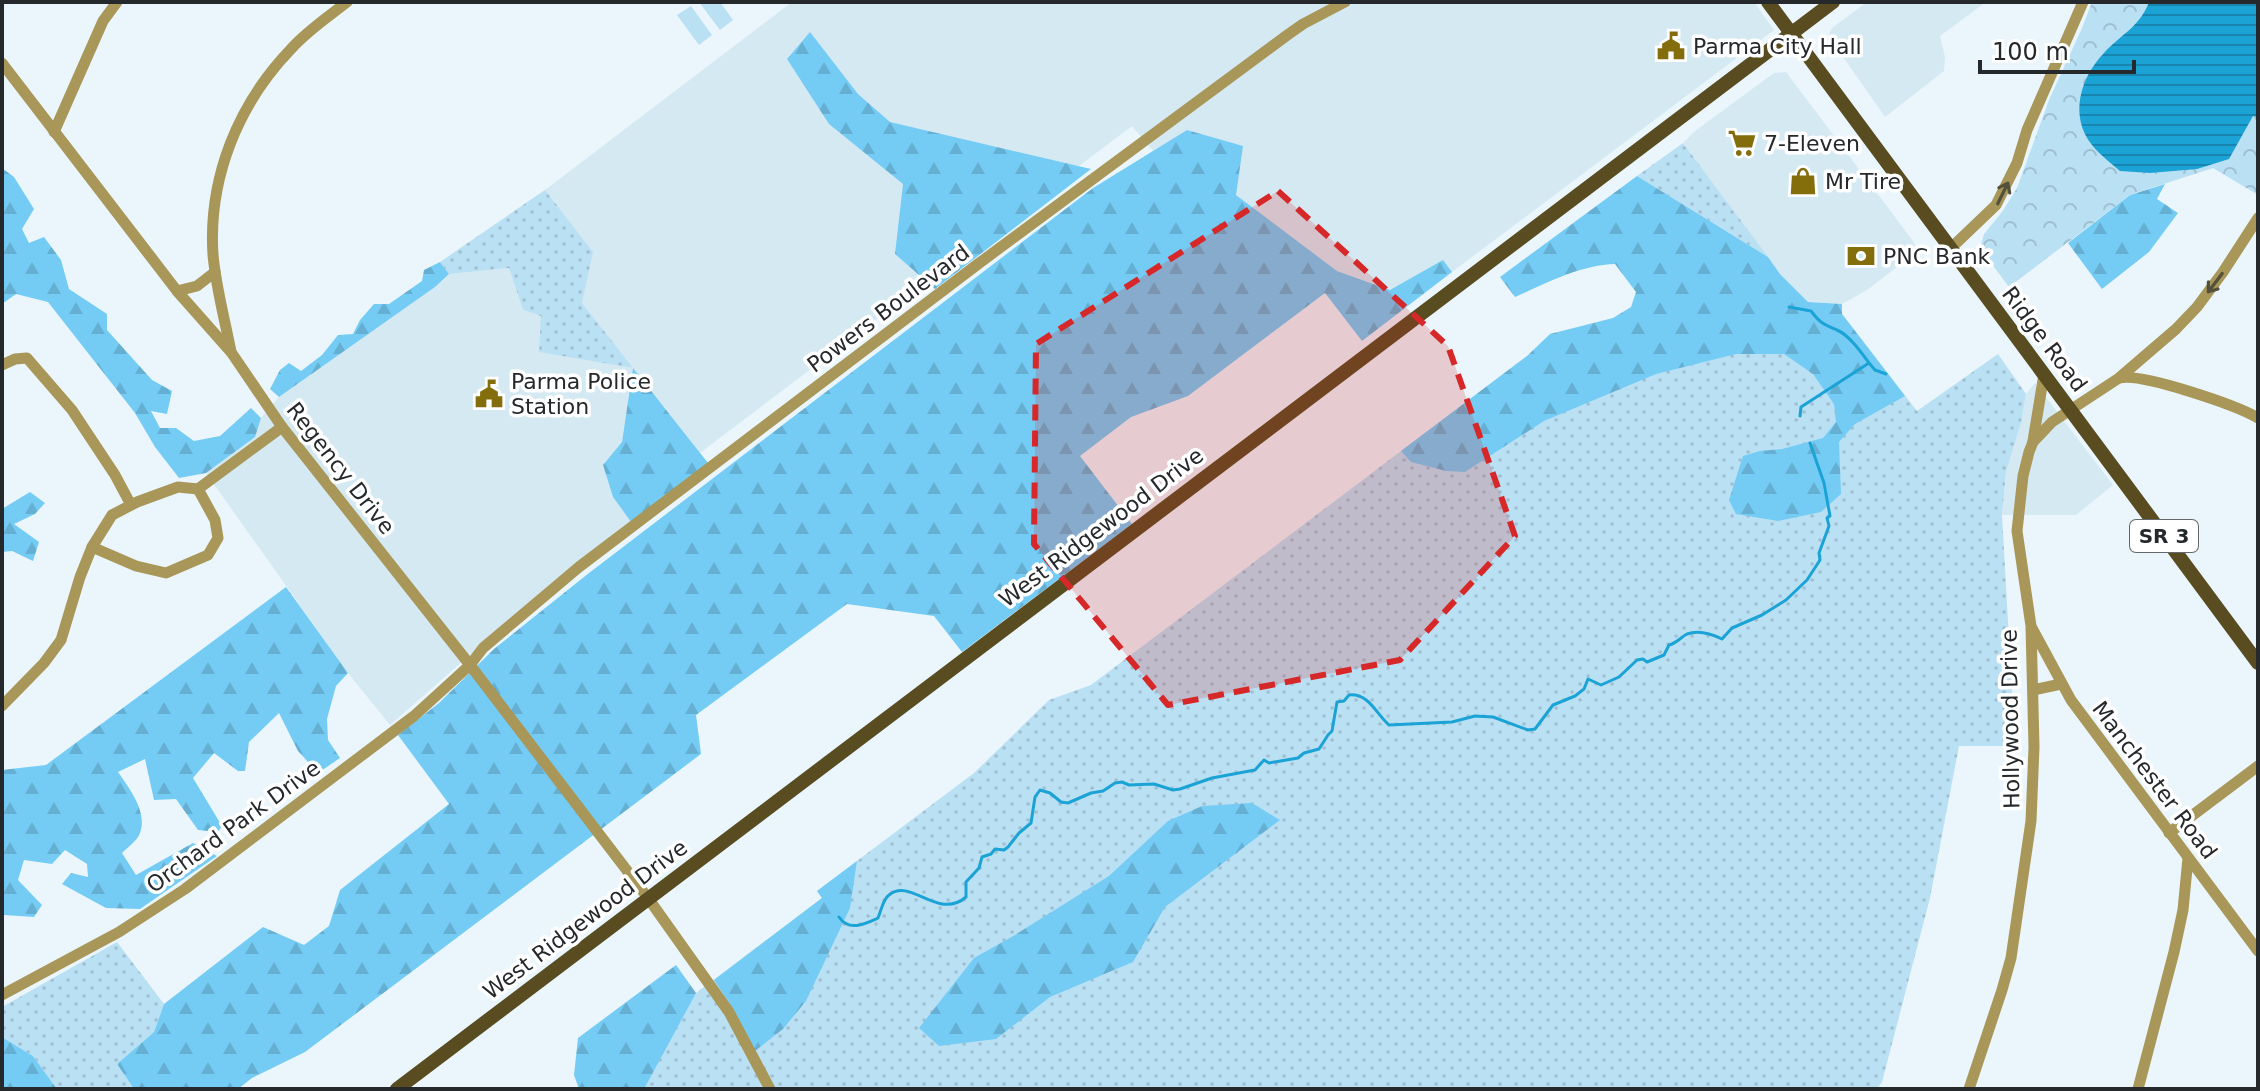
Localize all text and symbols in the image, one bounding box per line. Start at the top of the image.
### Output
scale bar [1980,24,2134,74]
public building icon: Parma City Hall [1656,31,1686,61]
place label: Parma City Hall [1693,34,1862,59]
text: 100 m [1992,38,2069,66]
supermarket icon: 7-Eleven [1727,128,1757,158]
place label: 7-Eleven [1764,131,1860,156]
shop icon: Mr Tire [1788,166,1818,196]
place label: Mr Tire [1825,169,1901,194]
one-way arrow [1995,181,2011,205]
street label: Powers Boulevard [802,239,974,377]
bank icon: PNC Bank [1846,241,1876,271]
place label: PNC Bank [1883,244,1991,269]
one-way arrow [2207,272,2224,293]
street label: Ridge Road [1997,282,2092,397]
place label: Parma Police Station [511,369,651,419]
public building icon: Parma Police Station [474,379,504,409]
street label: Regency Drive [281,398,400,539]
street label: West Ridgewood Drive [995,443,1208,612]
road number: SR 3 [2130,520,2198,552]
street label: Hollywood Drive [1996,629,2025,809]
street label: Manchester Road [2087,697,2222,864]
street label: Orchard Park Drive [142,755,325,898]
street label: West Ridgewood Drive [479,835,692,1004]

